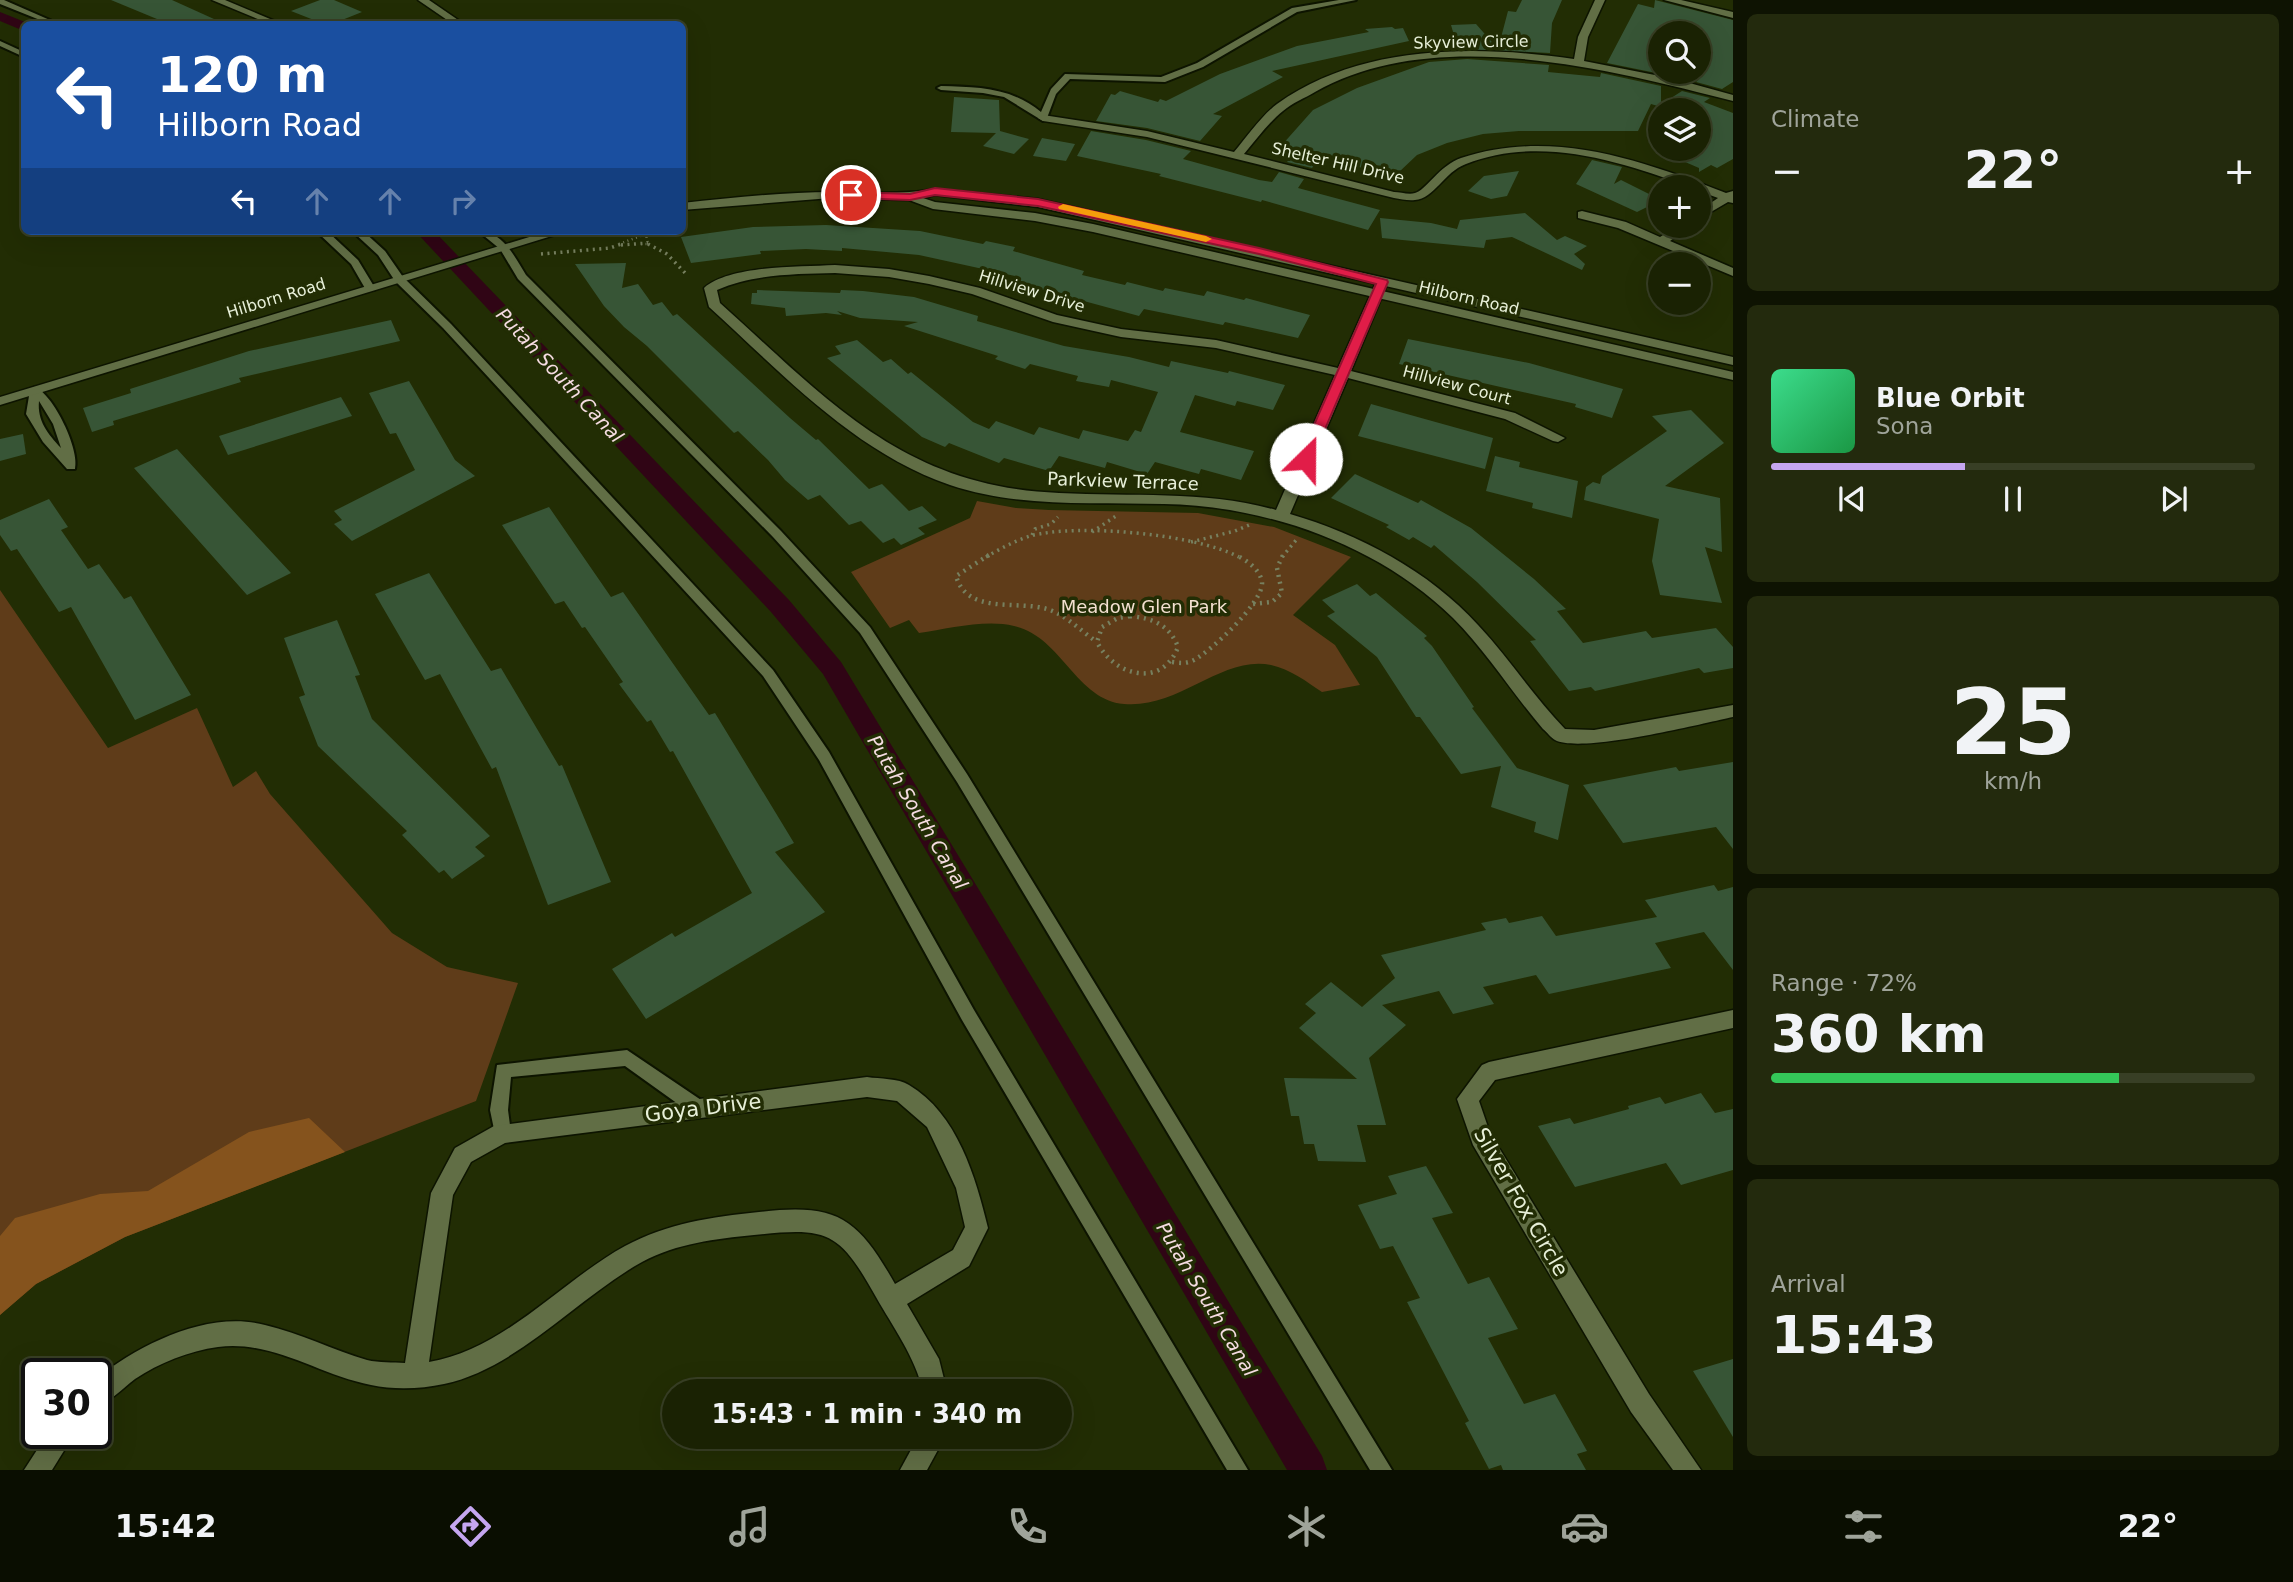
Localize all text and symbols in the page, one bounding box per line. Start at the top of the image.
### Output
map controls [1648,21,1711,315]
button: search [1648,21,1711,84]
street label: Skyview Circle [1413,31,1529,53]
text: 120 m [157,47,327,104]
icon: left [42,49,133,140]
button: layers [1648,98,1711,161]
text: Hilborn Road [157,106,362,144]
text: Climate [1771,106,1860,132]
street label: Shelter Hill Drive [1270,139,1406,187]
text: 22° [1964,140,2062,200]
text: − [1771,149,1803,193]
text: + [2223,149,2255,193]
pin [821,165,881,225]
button: + [1648,175,1711,238]
icon: arrive [832,176,870,214]
icon: left [225,182,263,220]
icon: ahead [298,182,336,220]
icon: ahead [371,182,409,220]
icon: right [444,182,482,220]
button: − [1648,252,1711,315]
street label: Hillview Drive [977,266,1087,316]
street label: Hilborn Road [224,274,328,322]
street label: Hilborn Road [1417,277,1521,319]
water label: Putah South Canal [492,303,628,447]
street label: Hillview Court [1401,361,1513,409]
text: Blue Orbit [1876,383,2025,413]
text: Sona [1876,413,1933,439]
position arrow [1269,422,1343,496]
street label: Parkview Terrace [1047,468,1199,494]
icon: previous [1833,480,1871,518]
icon: pause [1994,480,2032,518]
icon: next [2155,480,2193,518]
park label: Meadow Glen Park [1061,596,1228,617]
text: 25 [1950,670,2076,775]
water label: Putah South Canal [863,731,973,894]
text: km/h [1984,768,2042,794]
text: Range · 72% [1771,970,1917,996]
text: 360 km [1771,1004,1986,1064]
street label: Goya Drive [643,1089,763,1127]
street label: Silver Fox Circle [1469,1124,1573,1280]
water label: Putah South Canal [1152,1218,1262,1381]
text: Arrival [1771,1271,1846,1297]
text: 15:43 [1771,1305,1937,1365]
speed limit sign: 30 [21,1358,112,1449]
text: 15:43 · 1 min · 340 m [712,1399,1022,1429]
icon: directions [446,1502,495,1551]
icon: music [725,1502,774,1551]
icon: phone [1003,1502,1052,1551]
icon: climate [1282,1502,1331,1551]
icon: car [1560,1502,1609,1551]
icon: filters [1839,1502,1888,1551]
text: 15:42 [115,1507,217,1545]
text: 22° [2118,1507,2178,1545]

